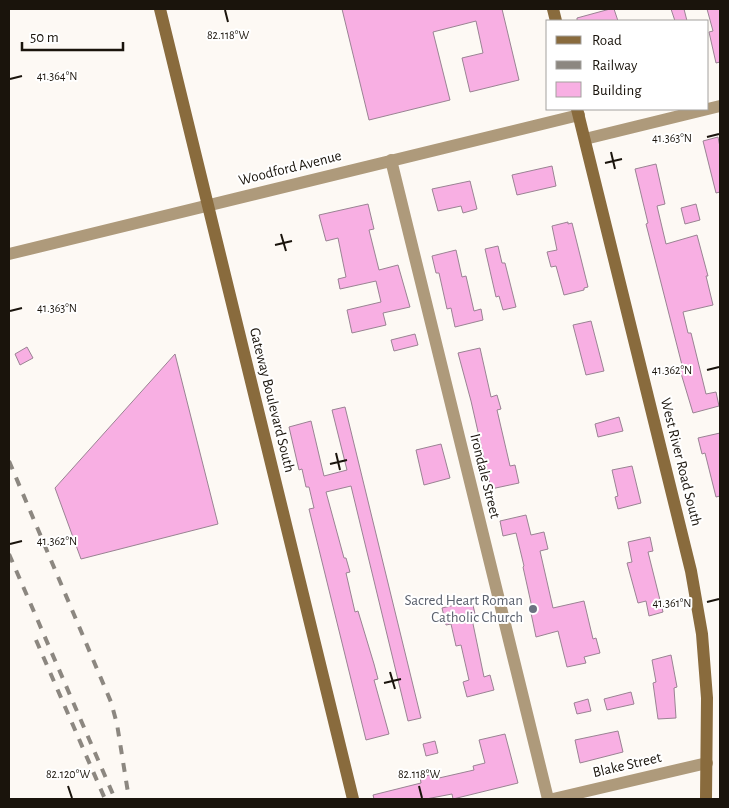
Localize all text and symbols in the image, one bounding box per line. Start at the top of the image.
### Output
scale bar [22,20,124,52]
legend [546,20,709,110]
text: 82.118°W [207,29,249,41]
text: 50 m [30,30,59,45]
text: Road [592,33,622,48]
text: Railway [592,58,638,73]
text: 41.364°N [37,70,77,82]
text: Building [592,83,642,98]
text: 41.363°N [652,132,692,144]
street label: Woodford Avenue [237,148,343,188]
text: 41.363°N [37,302,77,314]
street label: Gateway Boulevard South [247,326,297,474]
text: 41.362°N [652,364,692,376]
street label: West River Road South [658,396,704,528]
street label: Irondale Street [467,432,503,520]
text: 41.362°N [37,535,77,547]
place label: Sacred Heart Roman Catholic Church [404,593,523,625]
text: 41.361°N [652,597,692,609]
marker: Sacred Heart Roman Catholic Church [527,603,539,615]
street label: Blake Street [591,750,663,780]
text: 82.120°W [46,768,90,780]
text: 82.118°W [398,768,440,780]

